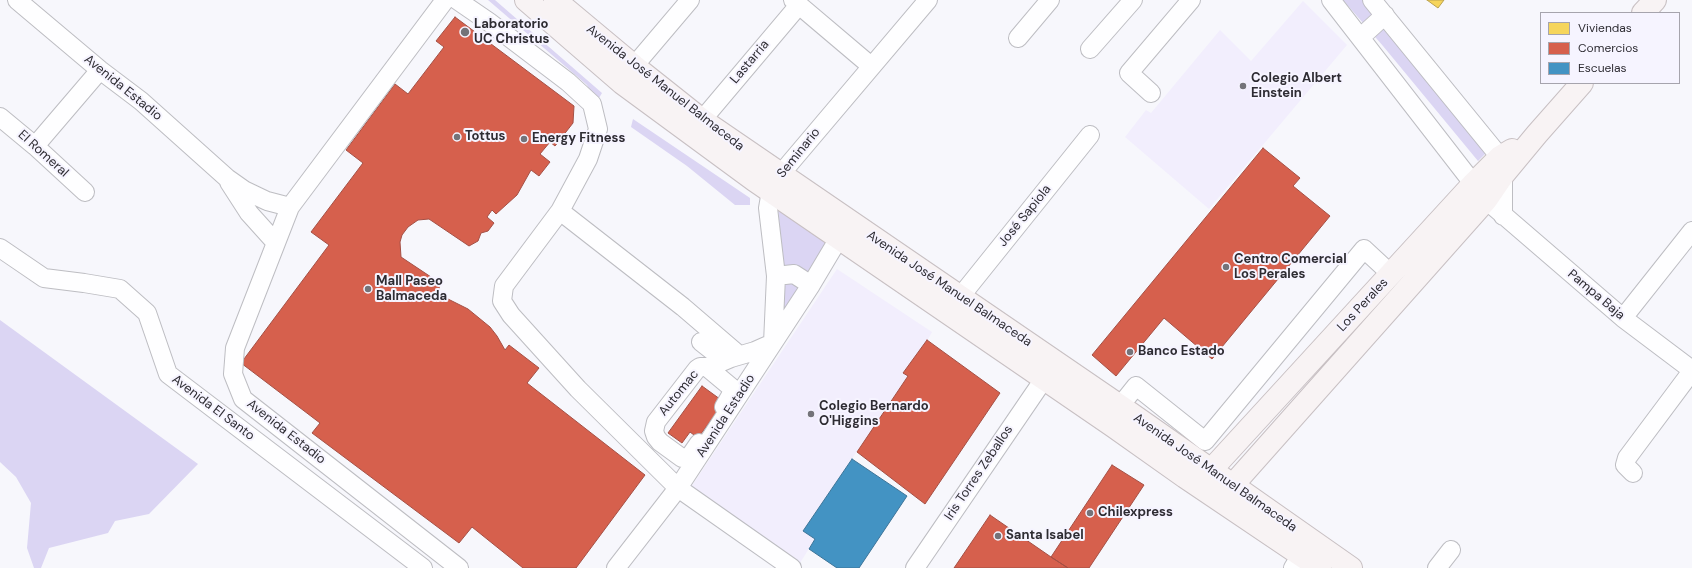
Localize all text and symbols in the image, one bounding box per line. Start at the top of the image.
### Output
legend [1540,12,1680,84]
place label: Laboratorio UC Christus [474,17,549,48]
text: Viviendas [1578,20,1632,36]
street label: Avenida José Manuel Balmaceda [583,22,747,154]
marker: Laboratorio UC Christus [459,26,471,38]
street label: Lastarria [727,37,773,87]
text: Comercios [1578,40,1638,56]
street label: Avenida Estadio [81,52,165,124]
text: Escuelas [1578,60,1627,76]
place label: Colegio Albert Einstein [1251,71,1342,102]
marker: Colegio Albert Einstein [1238,81,1248,91]
street label: Seminario [774,125,824,181]
street label: El Romeral [15,127,71,181]
place label: Tottus [465,129,505,145]
place label: Energy Fitness [532,131,625,147]
marker: Tottus [452,132,462,142]
marker: Energy Fitness [519,134,529,144]
street label: José Sapiola [995,182,1055,250]
street label: Avenida José Manuel Balmaceda [863,228,1035,350]
place label: Centro Comercial Los Perales [1234,252,1347,283]
marker: Centro Comercial Los Perales [1221,262,1231,272]
street label: Pampa Baja [1564,267,1628,323]
place label: Mall Paseo Balmaceda [376,274,447,305]
street label: Los Perales [1334,275,1392,335]
marker: Mall Paseo Balmaceda [363,284,373,294]
place label: Banco Estado [1138,344,1225,360]
marker: Banco Estado [1125,347,1135,357]
street label: Automac [656,367,702,419]
street label: Avenida El Santo [169,372,257,444]
street label: Avenida Estadio [693,372,759,460]
street label: Avenida Estadio [243,396,329,468]
place label: Colegio Bernardo O'Higgins [819,399,929,430]
marker: Colegio Bernardo O'Higgins [806,409,816,419]
street label: Avenida José Manuel Balmaceda [1130,410,1300,536]
street label: Iris Torres Zeballos [941,423,1017,523]
place label: Chilexpress [1098,505,1173,521]
marker: Chilexpress [1085,508,1095,518]
place label: Santa Isabel [1006,528,1084,544]
marker: Santa Isabel [993,531,1003,541]

